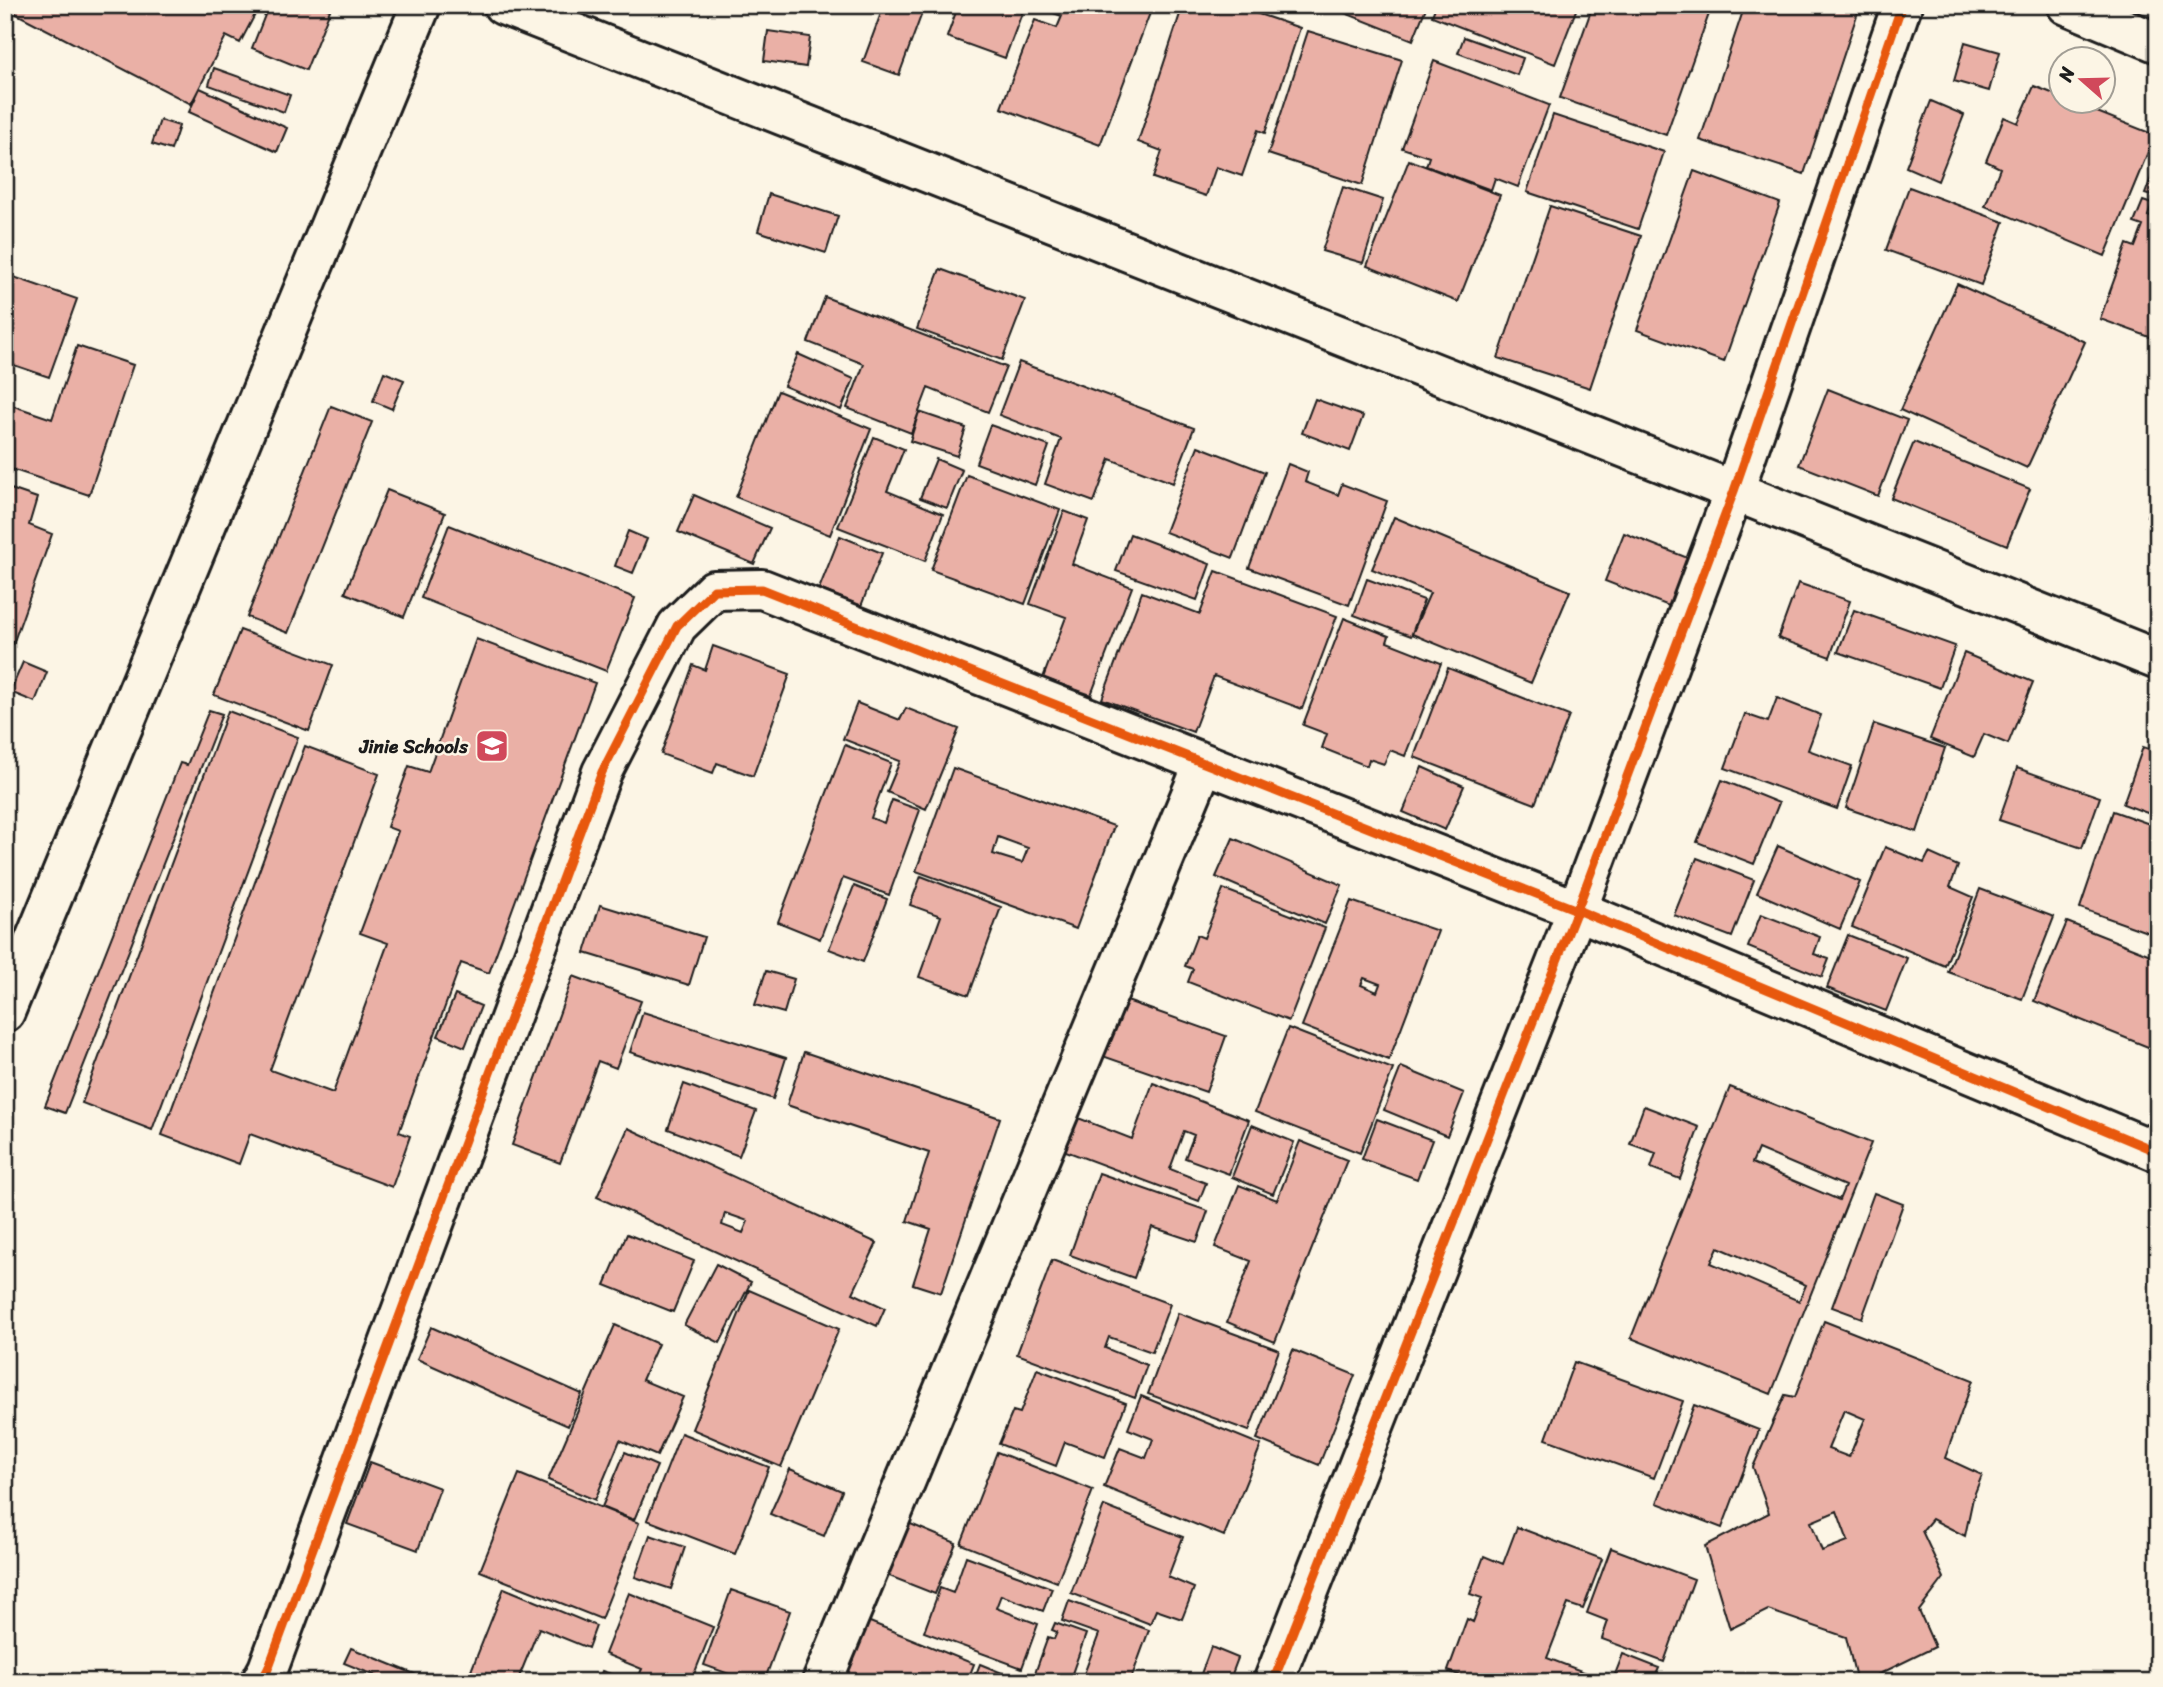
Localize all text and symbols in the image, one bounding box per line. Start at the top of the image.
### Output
north arrow [2048,46,2118,116]
text: N [2048,62,2085,87]
school or university icon: Jinie Schools [473,727,511,765]
place label: Jinie Schools [358,730,469,763]

